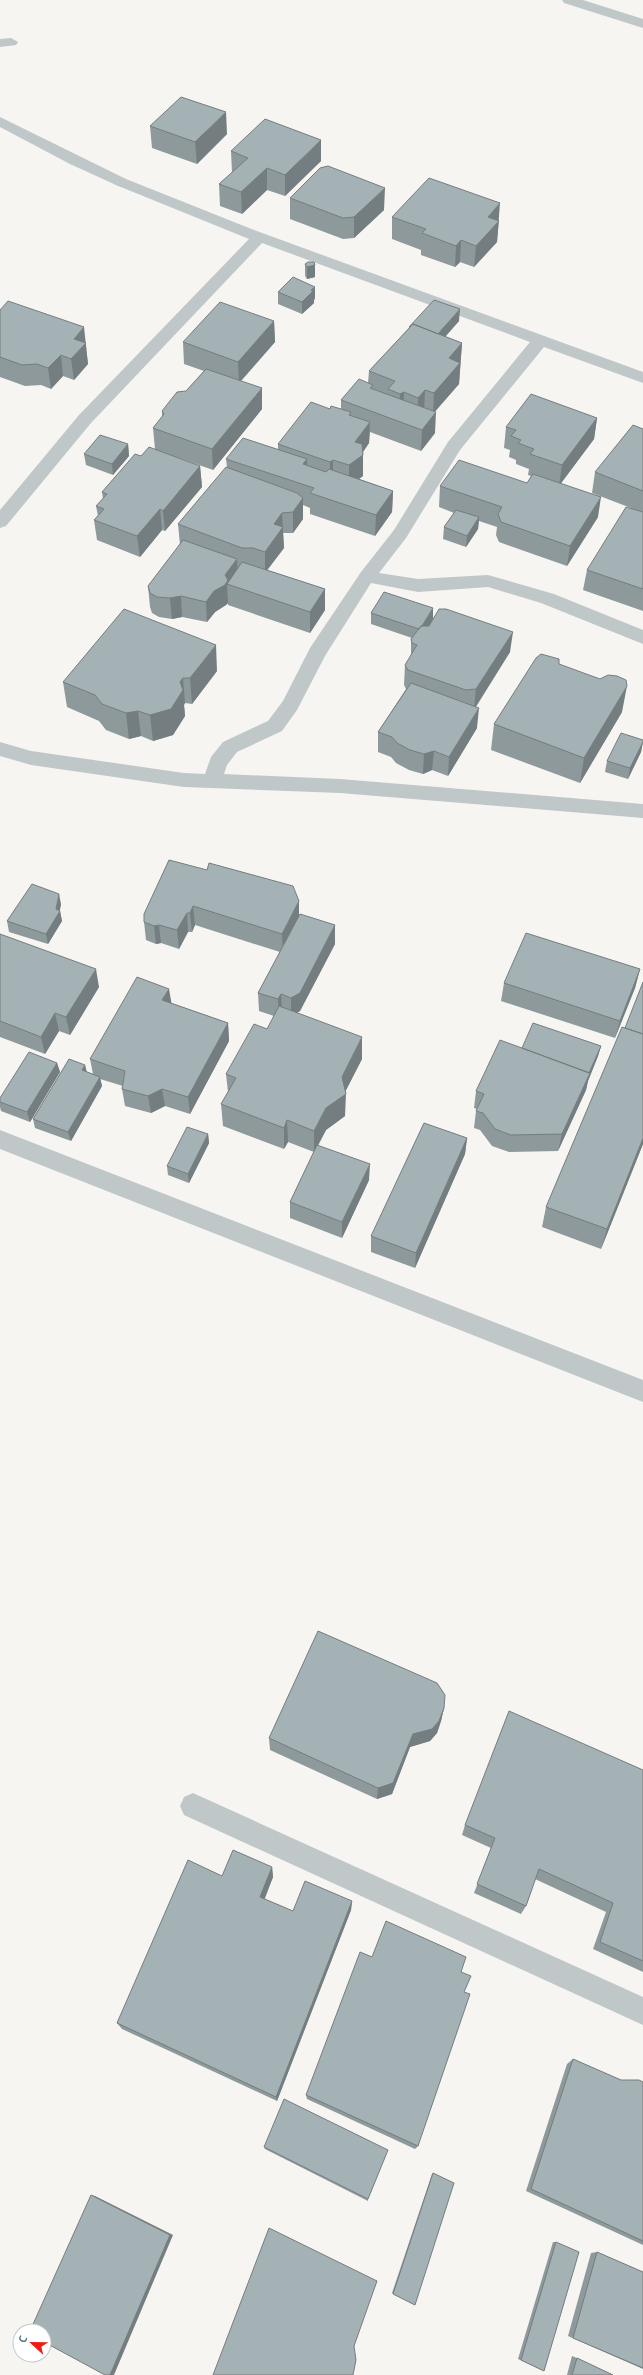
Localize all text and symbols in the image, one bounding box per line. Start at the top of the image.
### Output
north arrow [12,2323,52,2363]
text: С [15,2334,30,2345]

